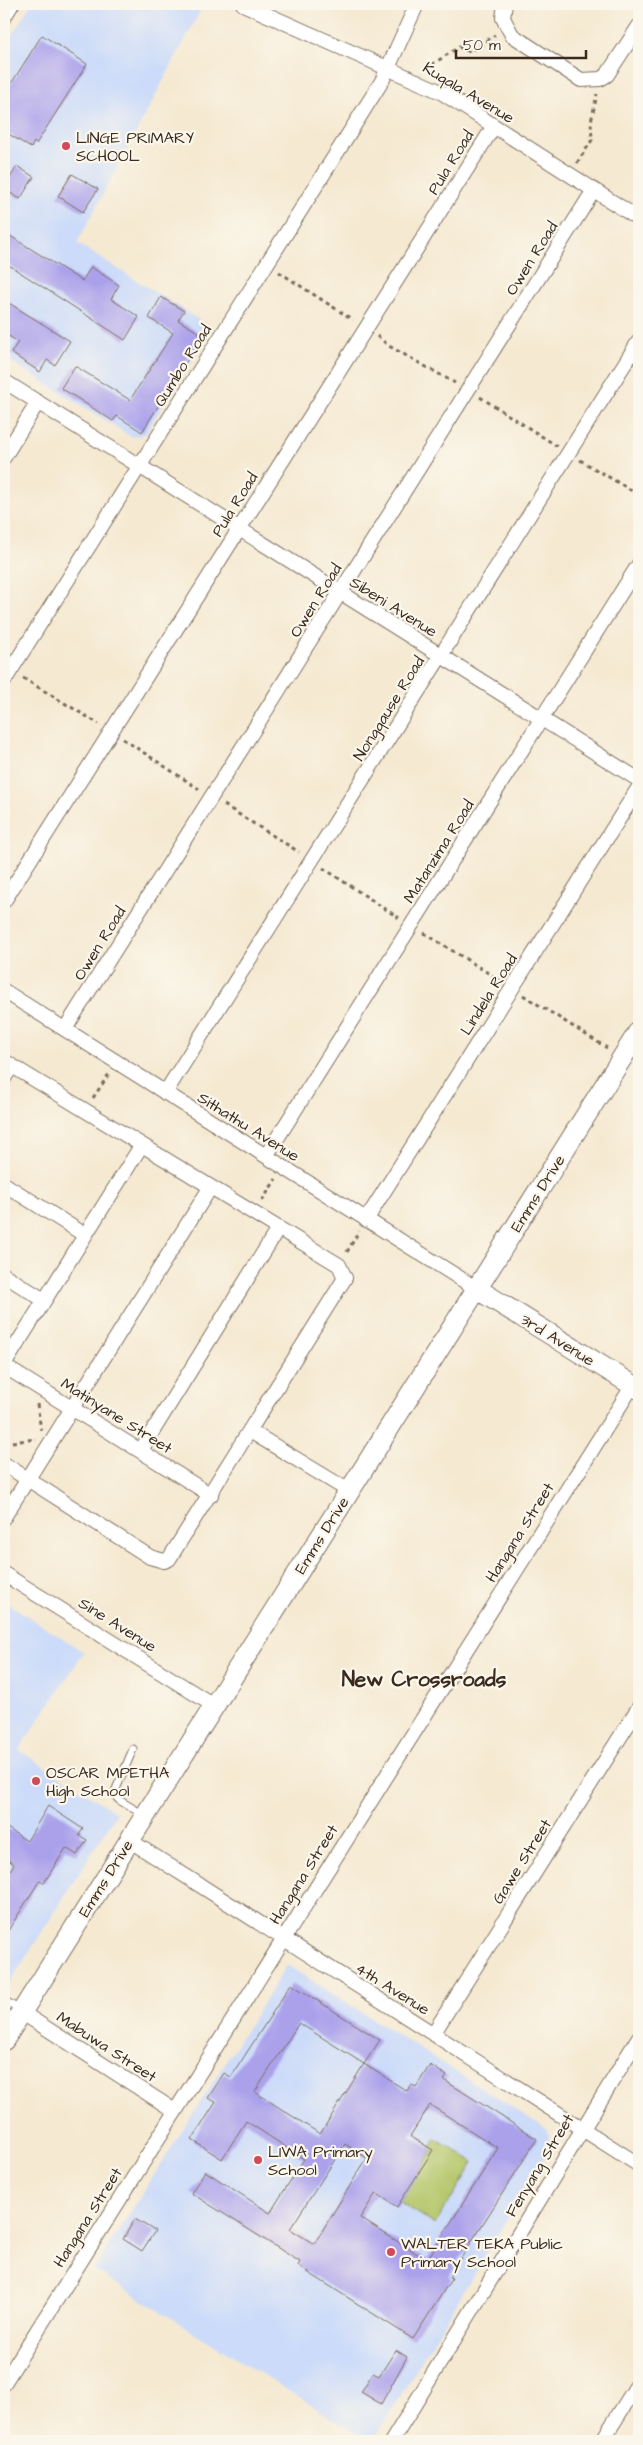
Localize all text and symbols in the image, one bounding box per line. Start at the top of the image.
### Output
scale bar [456,28,586,60]
text: 50 m [463,35,501,56]
street label: Kuqala Avenue [419,57,519,129]
street label: Pula Road [422,126,479,199]
place label: LINGE PRIMARY SCHOOL [76,127,194,167]
marker: LINGE PRIMARY SCHOOL [60,140,72,152]
street label: Owen Road [500,217,563,300]
street label: Qumbo Road [149,320,217,411]
street label: Pula Road [206,468,263,541]
street label: Owen Road [284,559,347,642]
street label: Sibeni Avenue [346,571,442,643]
street label: Nongqause Road [348,652,431,766]
street label: Matanzima Road [398,796,479,907]
street label: Owen Road [68,902,131,985]
street label: Lindela Road [455,950,523,1039]
street label: Sithathu Avenue [193,1087,304,1167]
street label: Emms Drive [505,1150,571,1236]
street label: 3rd Avenue [516,1308,599,1371]
street label: Matinyane Street [56,1373,177,1460]
street label: Hangana Street [480,1478,561,1587]
street label: Emms Drive [289,1492,355,1578]
street label: Sine Avenue [74,1592,161,1658]
district label: New Crossroads [342,1665,507,1694]
place label: OSCAR MPETHA High School [46,1762,169,1803]
marker: OSCAR MPETHA High School [30,1775,42,1787]
street label: Gawe Street [487,1814,557,1908]
street label: Hangana Street [264,1820,345,1929]
street label: Emms Drive [73,1835,139,1921]
street label: 4th Avenue [351,1957,434,2021]
street label: Mabuwa Street [52,2006,161,2088]
street label: Fenyang Street [500,2109,580,2222]
place label: LIWA Primary School [268,2141,373,2181]
marker: LIWA Primary School [252,2154,264,2166]
street label: Hangana Street [48,2163,129,2272]
place label: WALTER TEKA Public Primary School [401,2233,563,2274]
marker: WALTER TEKA Public Primary School [385,2246,397,2258]

